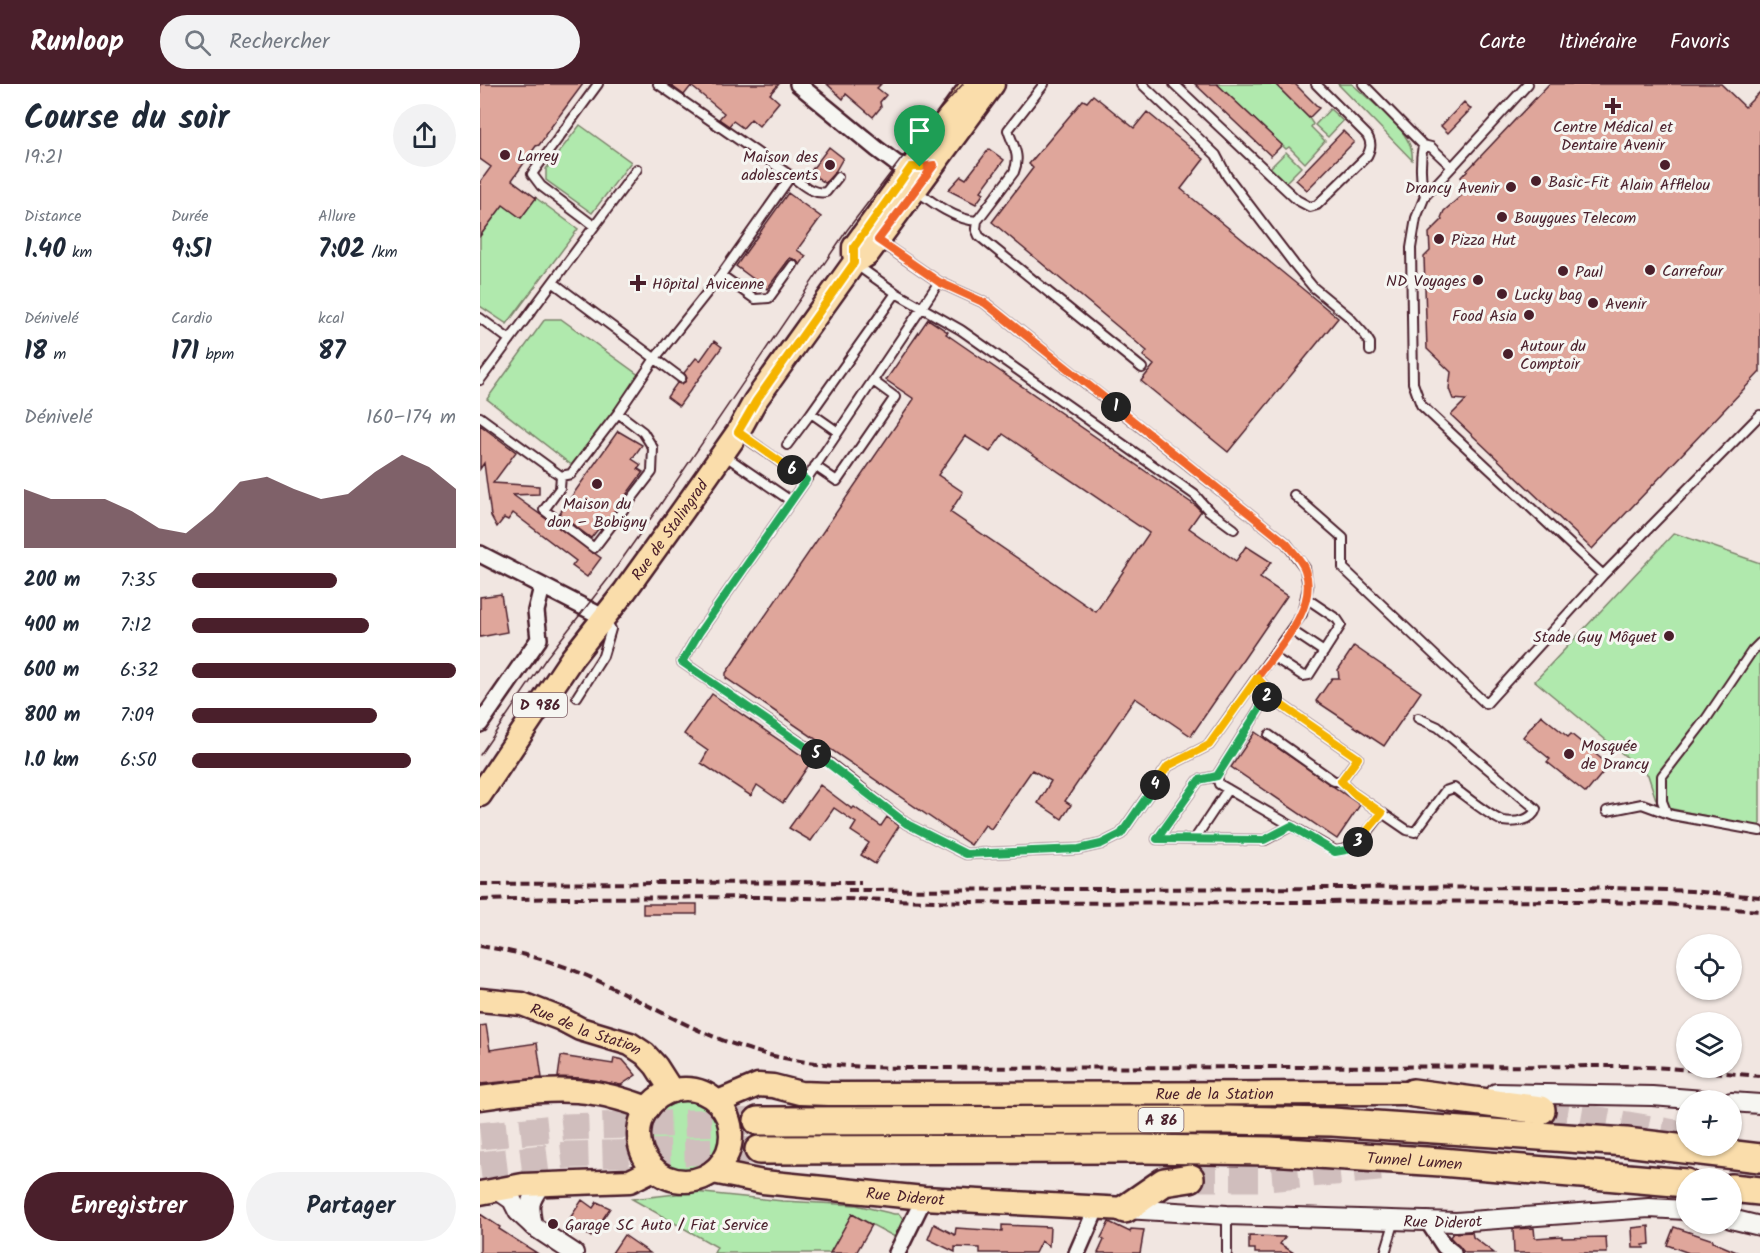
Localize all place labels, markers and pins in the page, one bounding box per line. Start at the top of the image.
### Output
marker: Centre Médical et Dentaire Avenir [1604,97,1622,115]
pin [894,105,945,167]
place label: Centre Médical et Dentaire Avenir [1553,115,1674,158]
place label: Larrey [517,144,559,169]
place label: Maison des adolescents [741,145,818,188]
marker: Larrey [498,148,512,162]
marker: Maison des adolescents [823,158,837,172]
marker: Alain Afflelou [1658,158,1672,172]
place label: Basic-Fit [1548,170,1610,195]
place label: Alain Afflelou [1620,173,1711,198]
marker: Basic-Fit [1529,174,1543,188]
place label: Drancy Avenir [1405,176,1501,201]
marker: Drancy Avenir [1504,180,1518,194]
place label: Bouygues Telecom [1514,206,1637,231]
marker: Bouygues Telecom [1495,210,1509,224]
place label: Pizza Hut [1451,228,1517,253]
marker: Pizza Hut [1432,232,1446,246]
place label: Carrefour [1662,259,1725,284]
place label: Paul [1575,260,1603,285]
marker: Carrefour [1643,263,1657,277]
marker: Paul [1556,264,1570,278]
place label: ND Voyages [1386,269,1466,294]
place label: Hôpital Avicenne [652,272,764,297]
marker: ND Voyages [1471,273,1485,287]
marker: Hôpital Avicenne [629,274,647,292]
place label: Lucky bag [1514,283,1582,308]
marker: Lucky bag [1495,287,1509,301]
place label: Avenir [1605,292,1648,317]
marker: Avenir [1586,296,1600,310]
place label: Food Asia [1452,304,1517,329]
marker: Food Asia [1522,308,1536,322]
place label: Autour du Comptoir [1520,334,1586,377]
marker: Autour du Comptoir [1501,347,1515,361]
pin: 1 [1101,392,1131,422]
pin: 6 [777,455,807,485]
marker: Maison du don – Bobigny [590,477,604,491]
place label: Maison du don – Bobigny [547,492,647,535]
place label: Stade Guy Môquet [1533,625,1658,650]
marker: Stade Guy Môquet [1662,629,1676,643]
pin: 2 [1252,682,1282,712]
place label: Mosquée de Drancy [1581,734,1649,777]
pin: 5 [801,739,831,769]
marker: Mosquée de Drancy [1562,747,1576,761]
pin: 4 [1140,770,1170,800]
pin: 3 [1343,827,1373,857]
place label: Garage SC Auto / Fiat Service [565,1213,768,1238]
marker: Garage SC Auto / Fiat Service [546,1217,560,1231]

